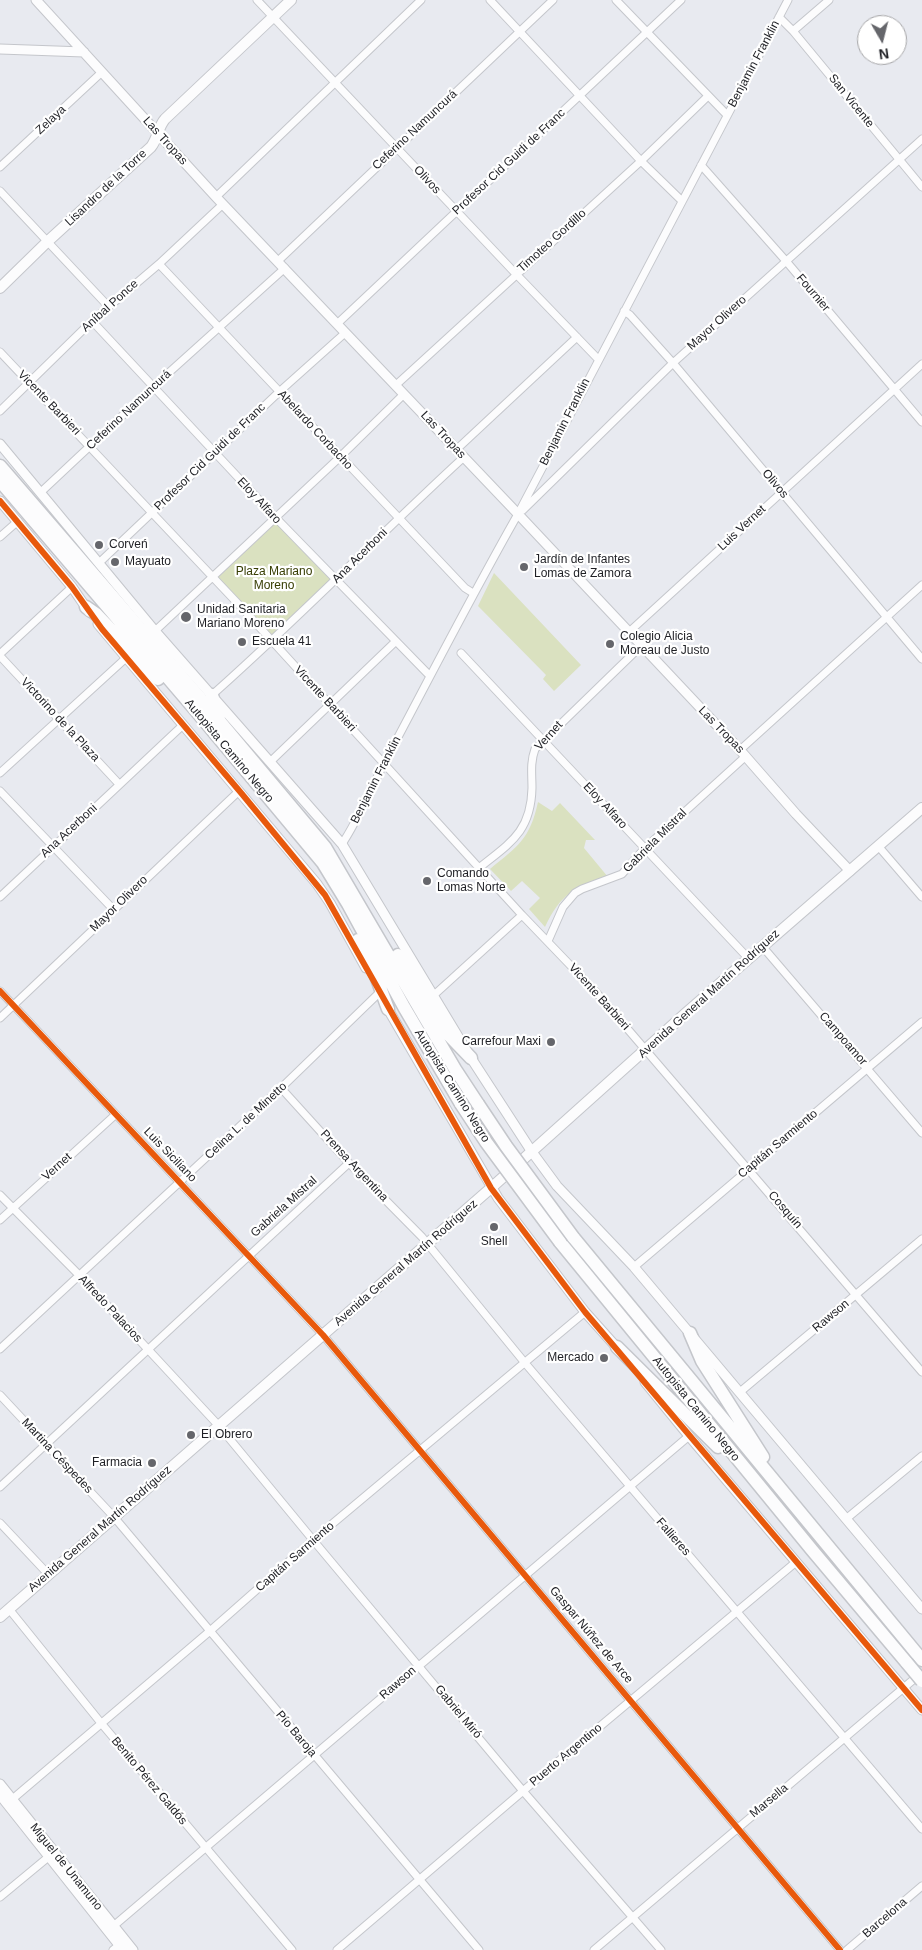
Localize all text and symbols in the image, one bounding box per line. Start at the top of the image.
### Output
north arrow [857,15,907,65]
street label: Benjamin Franklin [725,18,783,110]
text: N [878,45,890,62]
street label: San Vicente [825,71,877,131]
street label: Ceferino Namuncurá [370,87,460,173]
street label: Zelaya [33,102,69,138]
street label: Profesor Cid Guidi de Franc [450,106,568,218]
street label: Las Tropas [140,114,190,168]
street label: Lisandro de la Torre [62,147,150,229]
street label: Olivos [410,163,444,197]
street label: Timoteo Gordillo [515,206,589,276]
street label: Fournier [793,271,833,315]
street label: Aníbal Ponce [79,277,141,335]
street label: Mayor Olivero [684,293,750,353]
street label: Ceferino Namuncurá [84,367,174,453]
street label: Vicente Barbieri [14,368,84,438]
street label: Benjamin Franklin [537,376,593,468]
street label: Abelardo Corbacho [274,387,356,473]
street label: Profesor Cid Guidi de Franc [152,400,268,514]
street label: Las Tropas [417,408,469,462]
street label: Olivos [759,467,791,501]
street label: Eloy Alfaro [234,475,284,527]
street label: Luis Vernet [715,502,769,554]
street label: Ana Acerboni [329,525,391,587]
place label: Corveń [109,538,148,552]
marker: Corveń [93,539,105,551]
place label: Jardín de Infantes Lomas de Zamora [534,553,631,581]
place label: Mayuato [125,555,171,569]
marker: Mayuato [109,556,121,568]
marker: Jardín de Infantes Lomas de Zamora [518,561,530,573]
park label: Plaza Mariano Moreno [236,565,312,593]
place label: Unidad Sanitaria Mariano Moreno [197,603,286,631]
marker: Unidad Sanitaria Mariano Moreno [179,610,193,624]
place label: Colegio Alicia Moreau de Justo [620,630,709,658]
place label: Escuela 41 [252,635,311,649]
marker: Escuela 41 [236,636,248,648]
marker: Colegio Alicia Moreau de Justo [604,638,616,650]
street label: Vicente Barbieri [291,663,359,735]
street label: Victorino de la Plaza [18,675,102,765]
street label: Autopista Camino Negro [181,696,277,806]
street label: Las Tropas [695,704,747,756]
street label: Vernet [532,718,566,754]
street label: Benjamin Franklin [348,734,404,826]
street label: Eloy Alfaro [580,780,630,832]
street label: Ana Acerboni [38,801,100,861]
street label: Gabriela Mistral [620,806,690,876]
place label: Comando Lomas Norte [437,867,506,895]
street label: Mayor Olivero [87,873,151,935]
marker: Comando Lomas Norte [421,875,433,887]
street label: Avenida General Martín Rodríguez [635,927,783,1061]
street label: Vicente Barbieri [565,961,633,1033]
street label: Campoamor [816,1009,870,1069]
street label: Autopista Camino Negro [411,1027,493,1145]
place label: Carrefour Maxi [462,1035,541,1049]
marker: Carrefour Maxi [545,1036,557,1048]
street label: Celina L. de Minetto [202,1079,290,1163]
street label: Capitán Sarmiento [735,1107,821,1181]
street label: Luis Siciliano [140,1125,200,1185]
street label: Prensa Argentina [317,1127,391,1205]
street label: Vernet [39,1150,75,1184]
street label: Gabriela Mistral [248,1174,320,1240]
street label: Cosquín [765,1188,805,1232]
street label: Avenida General Martín Rodríguez [331,1197,481,1329]
marker: Shell [488,1221,500,1233]
place label: Shell [481,1235,507,1249]
street label: Alfredo Palacios [75,1272,145,1346]
street label: Rawson [810,1297,852,1335]
place label: Mercado [547,1351,594,1365]
marker: Mercado [598,1352,610,1364]
street label: Autopista Camino Negro [649,1354,743,1464]
street label: Martina Céspedes [19,1415,95,1497]
place label: El Obrero [201,1428,252,1442]
marker: El Obrero [185,1429,197,1441]
place label: Farmacia [92,1456,142,1470]
marker: Farmacia [146,1457,158,1469]
street label: Avenida General Martín Rodríguez [25,1463,175,1595]
street label: Fallieres [653,1515,693,1559]
street label: Capitán Sarmiento [253,1519,337,1595]
street label: Gaspar Núñez de Arce [546,1584,636,1686]
street label: Rawson [377,1663,419,1703]
street label: Gabriel Miró [431,1682,485,1742]
street label: Pío Baroja [272,1708,320,1760]
street label: Puerto Argentino [527,1721,605,1789]
street label: Benito Pérez Galdós [108,1734,190,1828]
street label: Marsella [747,1781,791,1821]
street label: Miguel de Unamuno [27,1821,105,1913]
street label: Barcelona [860,1895,910,1941]

